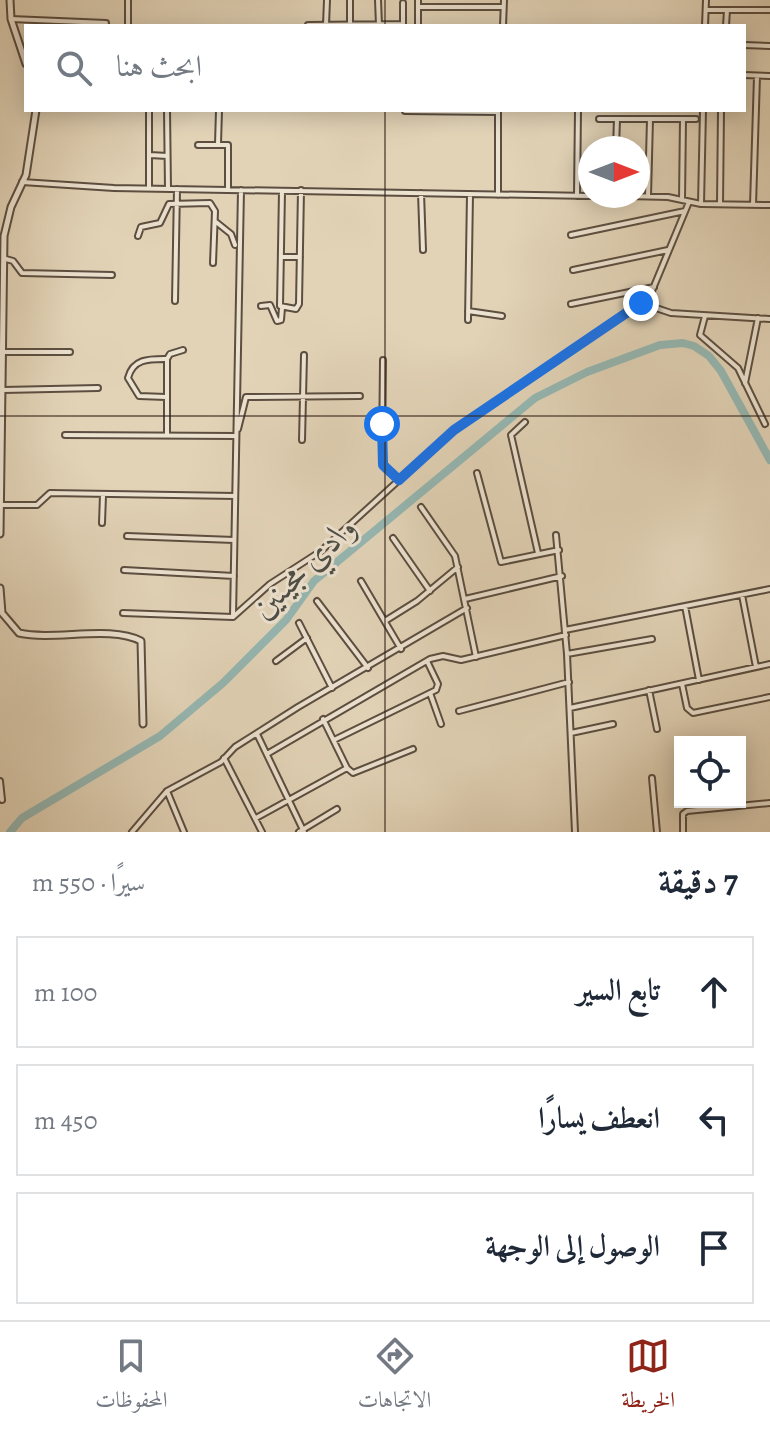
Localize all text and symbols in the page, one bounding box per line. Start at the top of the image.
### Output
search box [24,24,746,112]
icon: search [52,46,96,90]
text: ابحث هنا [116,46,202,86]
north arrow [578,136,650,208]
route end [623,285,659,321]
route start [364,406,400,442]
water label: وادي مجينين [240,504,370,632]
map controls [674,736,746,808]
button: locate [674,736,746,808]
text: 7 دقيقة [658,857,738,904]
text: سيرًا · 550 m [32,865,145,900]
text: تابع السير [576,970,660,1010]
icon: ahead [692,970,736,1014]
text: 100 m [34,975,97,1010]
text: انعطف يسارًا [538,1098,660,1138]
icon: left [692,1098,736,1142]
text: 450 m [34,1103,98,1138]
text: الوصول إلى الوجهة [485,1226,660,1266]
icon: arrive [692,1226,736,1270]
tab: المحفوظات [95,1334,168,1421]
tab: الاتجاهات [358,1334,431,1421]
tab: الخريطة [621,1334,675,1421]

